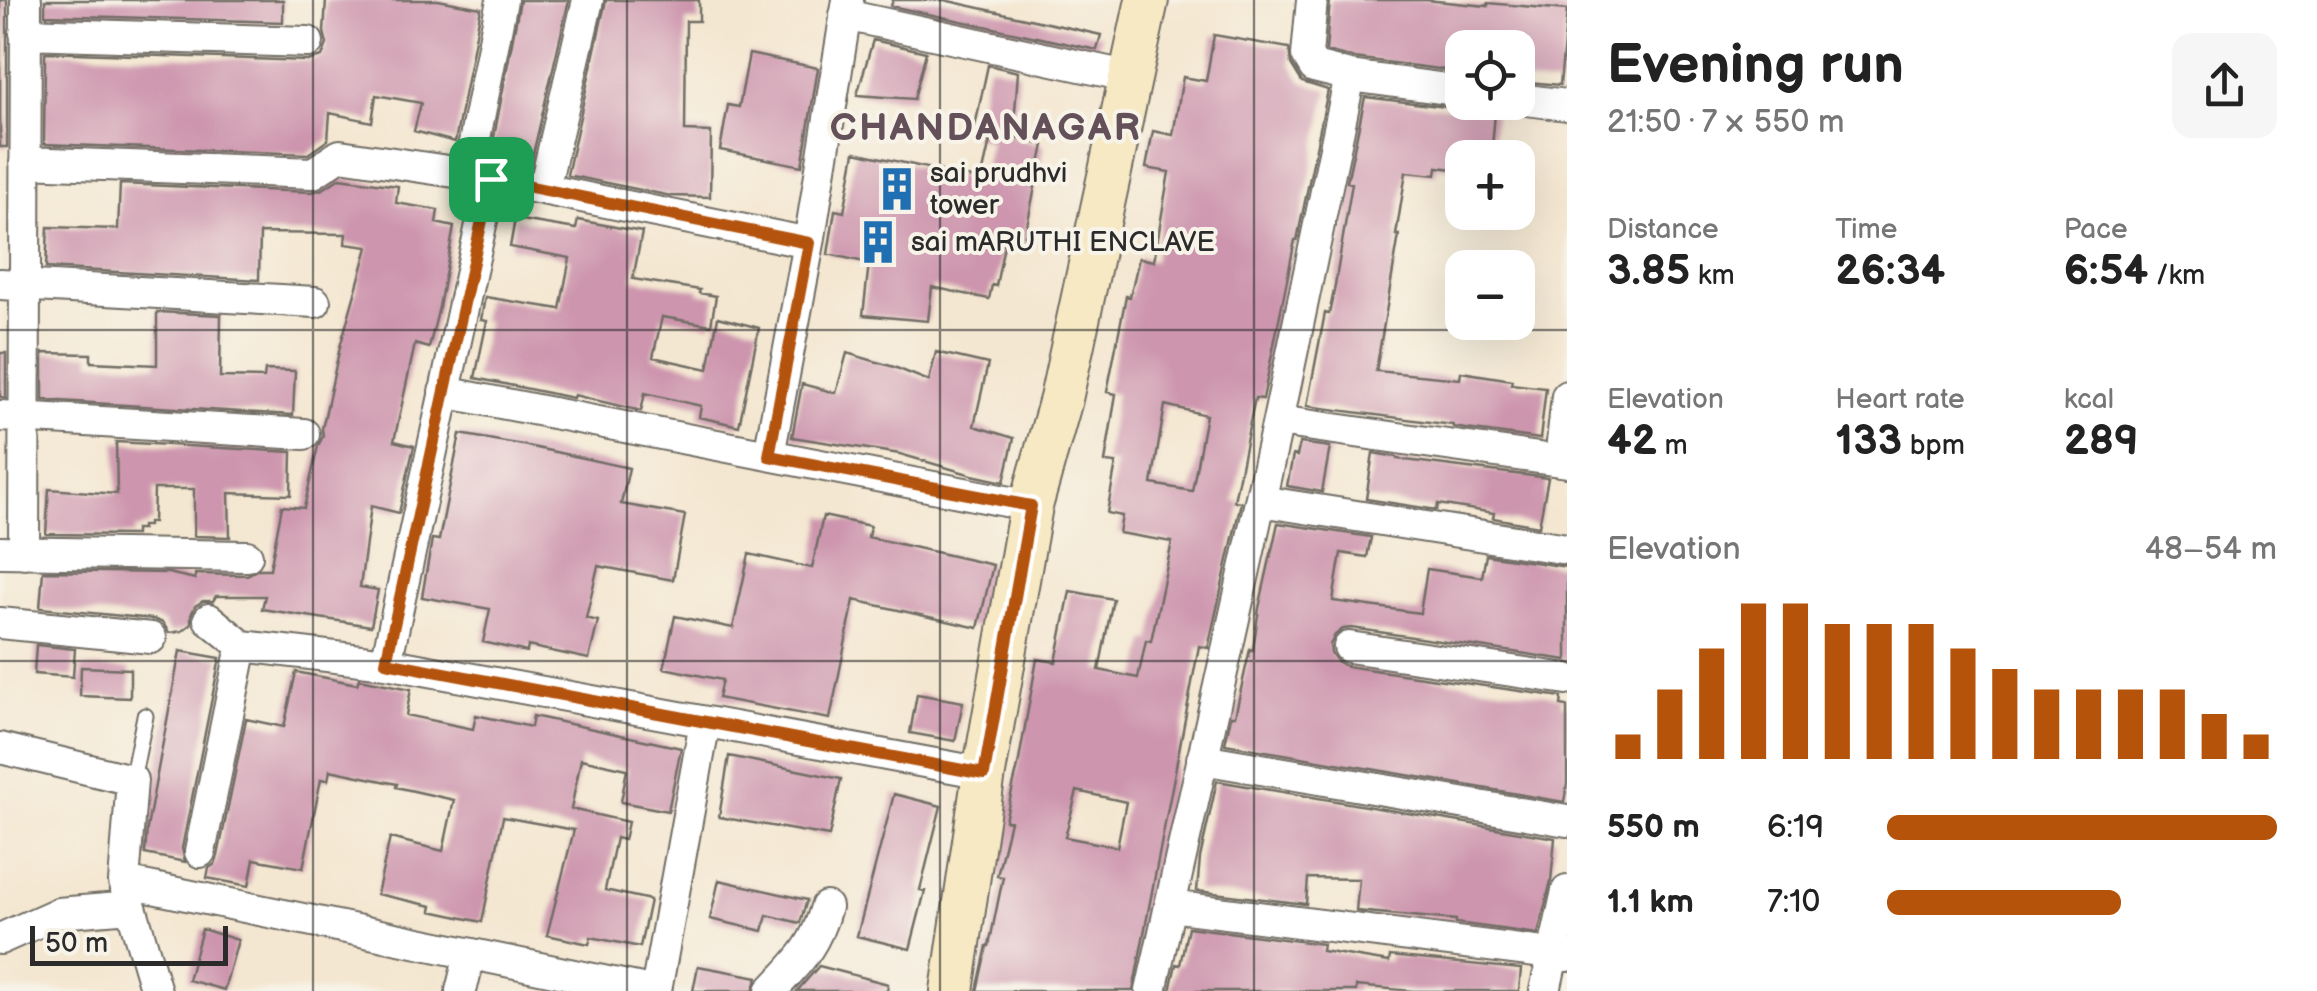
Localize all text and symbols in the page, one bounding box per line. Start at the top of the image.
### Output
map controls [1445,30,1535,340]
button: locate [1445,30,1535,120]
text: Evening run [1607,32,1904,99]
button: share [2172,33,2277,138]
text: 21:50 · 7 × 550 m [1607,103,1844,142]
district label: CHANDANAGAR [830,106,1142,151]
pin [449,137,534,222]
button: + [1445,140,1535,230]
icon: arrive [464,152,519,207]
place label: sai prudhvi tower [930,157,1067,222]
building icon: sai prudhvi tower [873,165,921,213]
text: Distance [1607,213,1719,246]
text: Time [1835,213,1897,246]
text: Pace [2064,213,2128,246]
building icon: sai mARUTHI ENCLAVE [854,218,902,266]
place label: sai mARUTHI ENCLAVE [911,226,1215,259]
text: 3.85 [1607,246,1690,297]
text: 26:34 [1835,246,1945,297]
text: 6:54 [2064,246,2148,297]
button: − [1445,250,1535,340]
text: km [1690,259,1735,292]
text: /km [2148,259,2205,292]
text: Elevation [1607,383,1724,416]
text: Heart rate [1835,383,1965,416]
text: kcal [2064,383,2114,416]
text: 42 [1607,416,1657,467]
text: 133 [1835,416,1902,467]
text: 289 [2064,416,2139,467]
text: m [1657,429,1688,462]
text: bpm [1902,429,1965,462]
text: Elevation [1607,530,1740,569]
text: 48–54 m [2145,530,2277,569]
text: 550 m [1607,808,1700,847]
text: 6:19 [1767,808,1824,847]
text: 1.1 km [1607,883,1694,922]
text: 7:10 [1767,883,1820,922]
scale bar [30,921,228,966]
text: 50 m [45,927,108,960]

